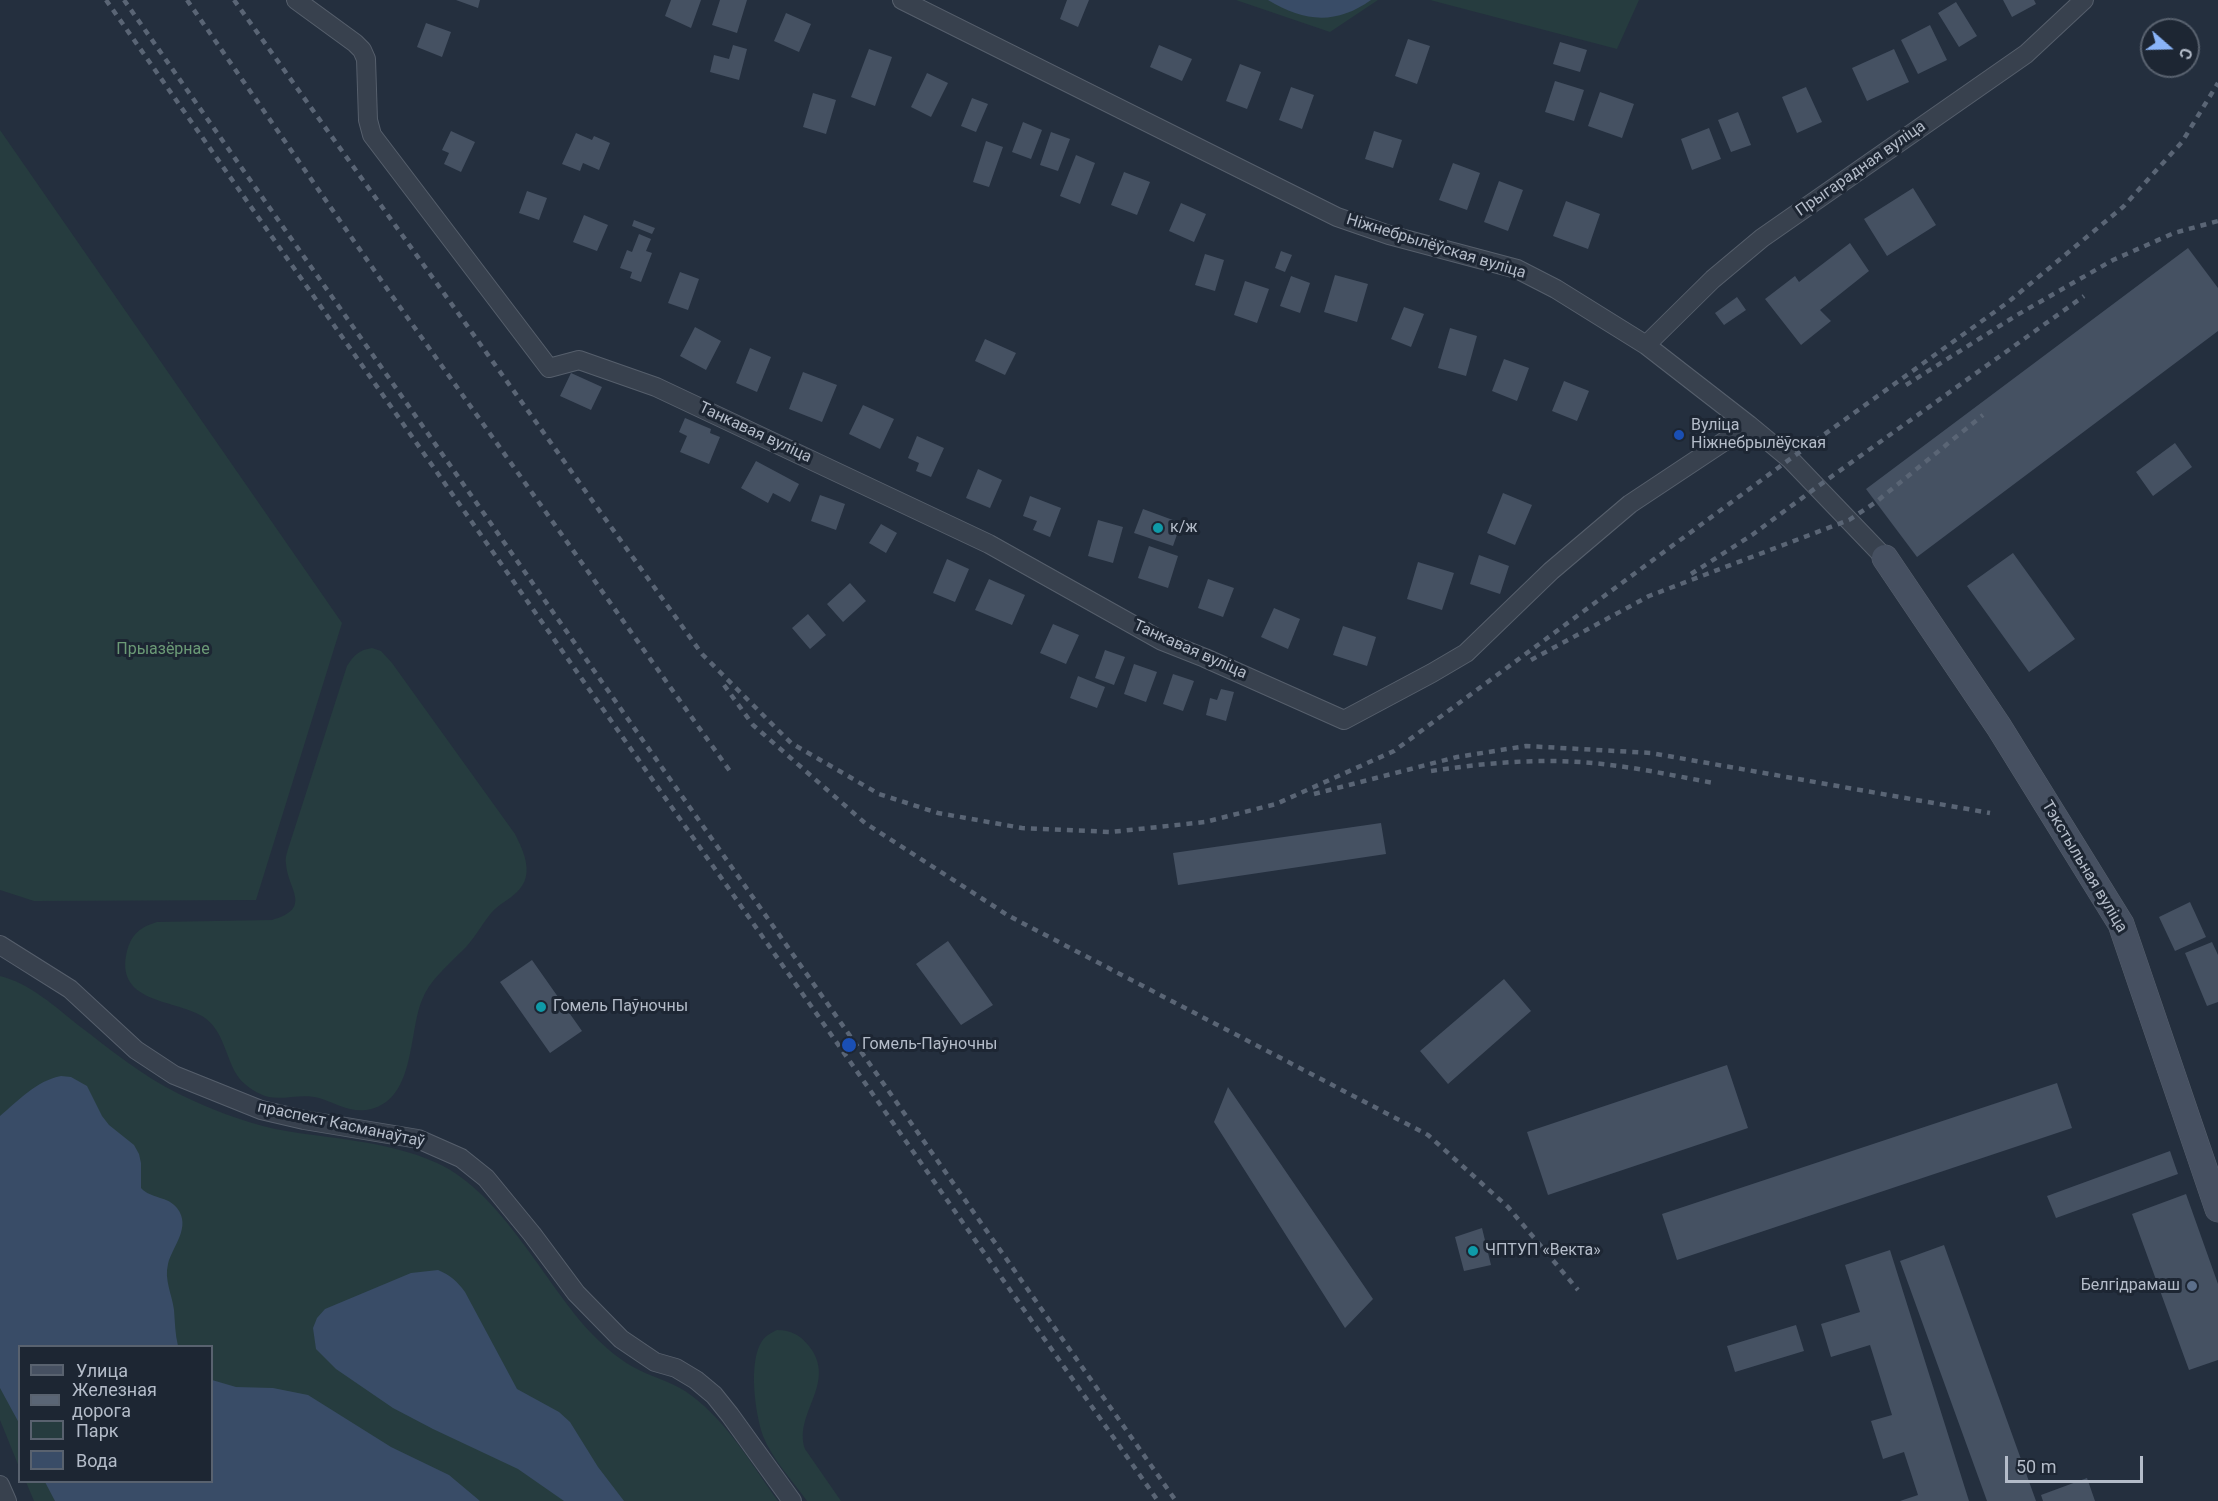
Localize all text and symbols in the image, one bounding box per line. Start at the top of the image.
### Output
north arrow [2140,18,2200,78]
text: С [2175,45,2196,62]
street label: Прыгарадная вуліца [1792,117,1930,221]
street label: Ніжнебрылёўская вуліца [1344,211,1528,283]
street label: Танкавая вуліца [696,398,814,468]
place label: Вуліца Ніжнебрылёўская [1691,416,1826,454]
marker: Вуліца Ніжнебрылёўская [1672,428,1686,442]
place label: к/ж [1170,518,1198,538]
marker: к/ж [1151,521,1165,535]
street label: Танкавая вуліца [1130,616,1250,684]
park label: Прыазёрнае [116,640,210,660]
street label: Тэкстыльная вуліца [2037,798,2131,936]
place label: Гомель Паўночны [553,997,688,1017]
marker: Гомель Паўночны [534,1000,548,1014]
place label: Гомель-Паўночны [862,1035,998,1055]
marker: Гомель-Паўночны [840,1036,858,1054]
street label: праспект Касманаўтаў [256,1098,426,1152]
place label: ЧПТУП «Векта» [1485,1241,1601,1261]
marker: ЧПТУП «Векта» [1466,1244,1480,1258]
place label: Белгідрамаш [2081,1276,2180,1296]
marker: Белгідрамаш [2185,1279,2199,1293]
legend [18,1345,213,1483]
text: Улица [76,1360,128,1381]
text: Железная дорога [72,1379,157,1421]
text: Парк [76,1420,118,1441]
scale bar [2008,1444,2146,1482]
text: Вода [76,1450,118,1471]
text: 50 m [2016,1456,2056,1477]

